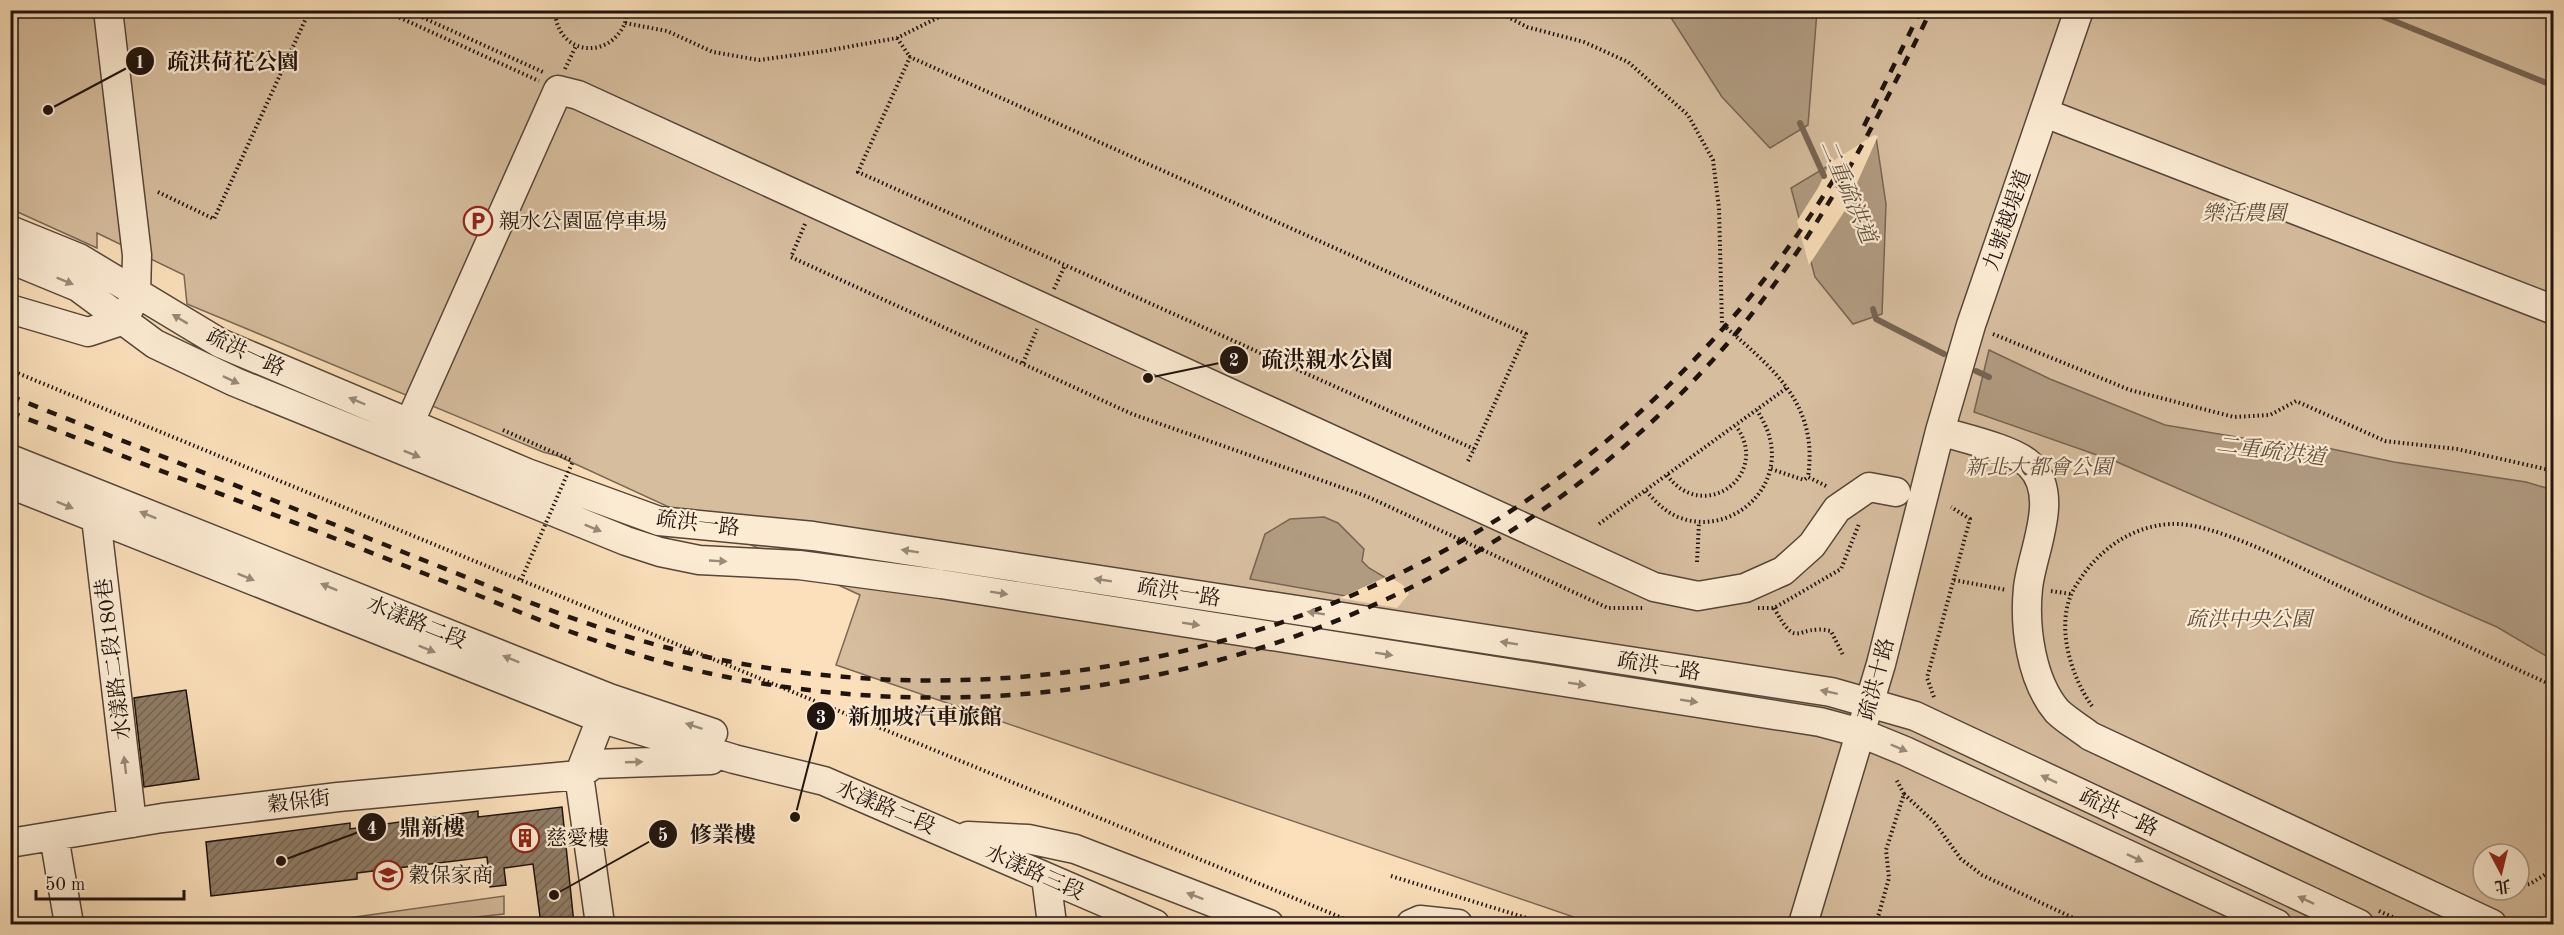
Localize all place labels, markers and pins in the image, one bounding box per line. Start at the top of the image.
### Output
callout: 疏洪荷花公園 [125,41,311,81]
parking icon: 親水公園區停車場 [462,205,494,237]
place label: 親水公園區停車場 [499,209,667,233]
callout: 疏洪親水公園 [1219,340,1405,380]
callout: 新加坡汽車旅館 [806,696,1014,736]
callout: 鼎新樓 [357,807,477,847]
callout: 修業樓 [648,814,768,854]
building icon: 慈愛樓 [509,822,541,854]
place label: 慈愛樓 [546,827,609,850]
school or university icon: 穀保家商 [372,859,404,891]
place label: 穀保家商 [409,864,493,887]

